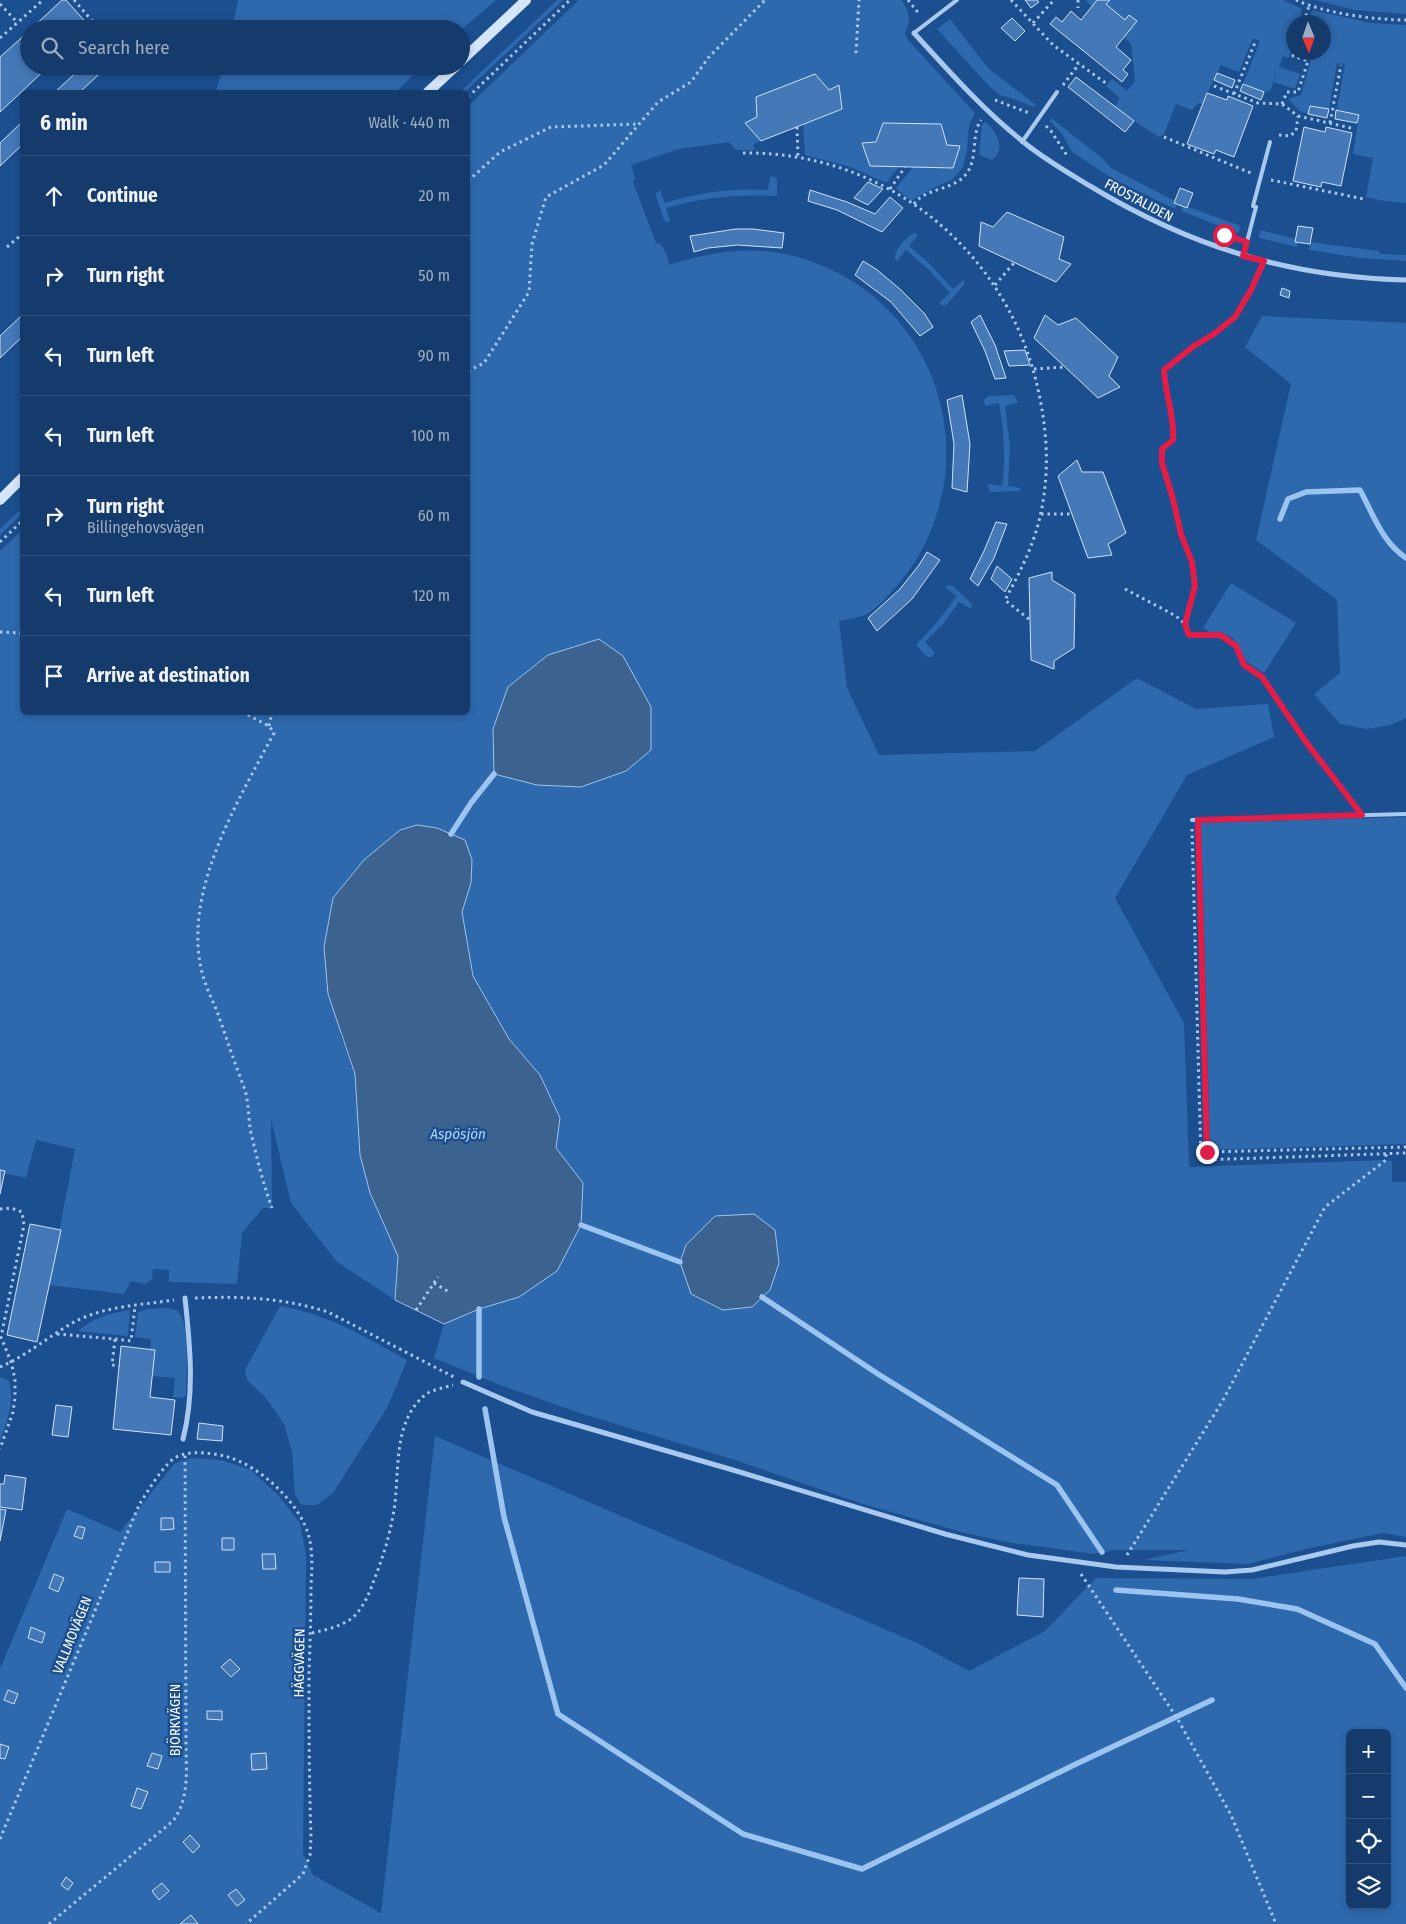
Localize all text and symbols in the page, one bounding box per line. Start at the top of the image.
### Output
north arrow [1286,15,1331,60]
search box [20,20,470,75]
icon: search [38,34,66,62]
text: Search here [78,36,170,59]
text: 6 min [40,110,88,136]
text: Walk · 440 m [368,113,450,132]
street label: FROSTALIDEN [1102,175,1176,226]
icon: ahead [40,182,68,210]
text: Continue [87,184,158,207]
text: 20 m [419,186,450,205]
route start [1213,224,1236,247]
icon: right [40,262,68,290]
text: Turn right [87,264,164,287]
text: 50 m [418,266,450,285]
icon: left [40,342,68,370]
text: Turn left [87,344,154,367]
text: 90 m [418,346,450,365]
icon: left [40,422,68,450]
text: Turn left [87,424,154,447]
text: 100 m [411,426,450,445]
text: Turn right [87,495,164,518]
icon: right [40,502,68,530]
text: 60 m [418,506,450,525]
text: Billingehovsvägen [87,518,204,537]
icon: left [40,582,68,610]
text: Turn left [87,584,154,607]
text: 120 m [412,586,450,605]
icon: arrive [40,662,68,690]
text: Arrive at destination [87,664,250,687]
water label: Aspösjön [429,1125,486,1143]
route end [1196,1141,1219,1164]
street label: VALLMOVÄGEN [49,1594,96,1677]
street label: HÄGGVÄGEN [290,1628,309,1698]
street label: BJÖRKVÄGEN [166,1684,184,1756]
map controls [1346,1729,1391,1909]
button: + [1346,1729,1391,1774]
button: − [1346,1774,1391,1819]
button: locate [1346,1819,1391,1864]
button: layers [1346,1864,1391,1909]

